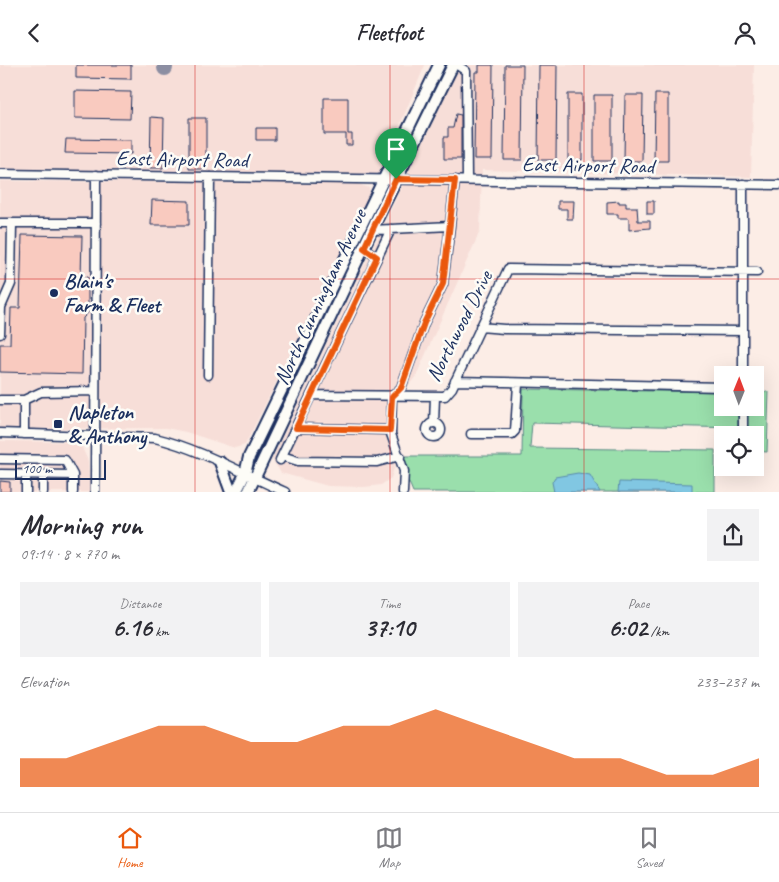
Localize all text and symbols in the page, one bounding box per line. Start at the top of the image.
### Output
icon: back [20,19,48,47]
text: Fleetfoot [356,19,423,47]
icon: person [731,19,759,47]
pin [375,128,417,179]
icon: arrive [382,135,410,163]
street label: East Airport Road [116,145,252,173]
street label: East Airport Road [522,151,658,179]
street label: North Cunningham Avenue [268,203,373,389]
street label: Northwood Drive [420,265,499,386]
place label: Blain's Farm & Fleet [64,268,163,318]
marker: Blain's Farm & Fleet [48,287,60,299]
north arrow [714,366,764,416]
map controls [714,366,764,476]
place label: Napleton & Anthony [68,399,148,450]
marker: Napleton & Anthony [52,418,64,430]
button: locate [714,426,764,476]
scale bar [15,457,106,480]
text: 100 m [22,460,52,477]
text: Morning run [20,507,142,542]
button: share [707,509,759,561]
text: 09:14 · 8 × 770 m [20,544,119,564]
text: Distance [120,595,161,612]
text: Time [379,595,400,612]
text: Pace [628,595,649,612]
text: 6.16 [112,612,152,644]
text: 37:10 [365,612,414,644]
text: 6:02 [608,612,647,644]
text: km [152,623,169,640]
text: /km [647,623,669,640]
text: Elevation [20,672,69,692]
text: 233–237 m [696,672,759,692]
tab: Home [116,824,144,871]
tab: Map [375,824,403,871]
tab: Saved [635,824,663,871]

